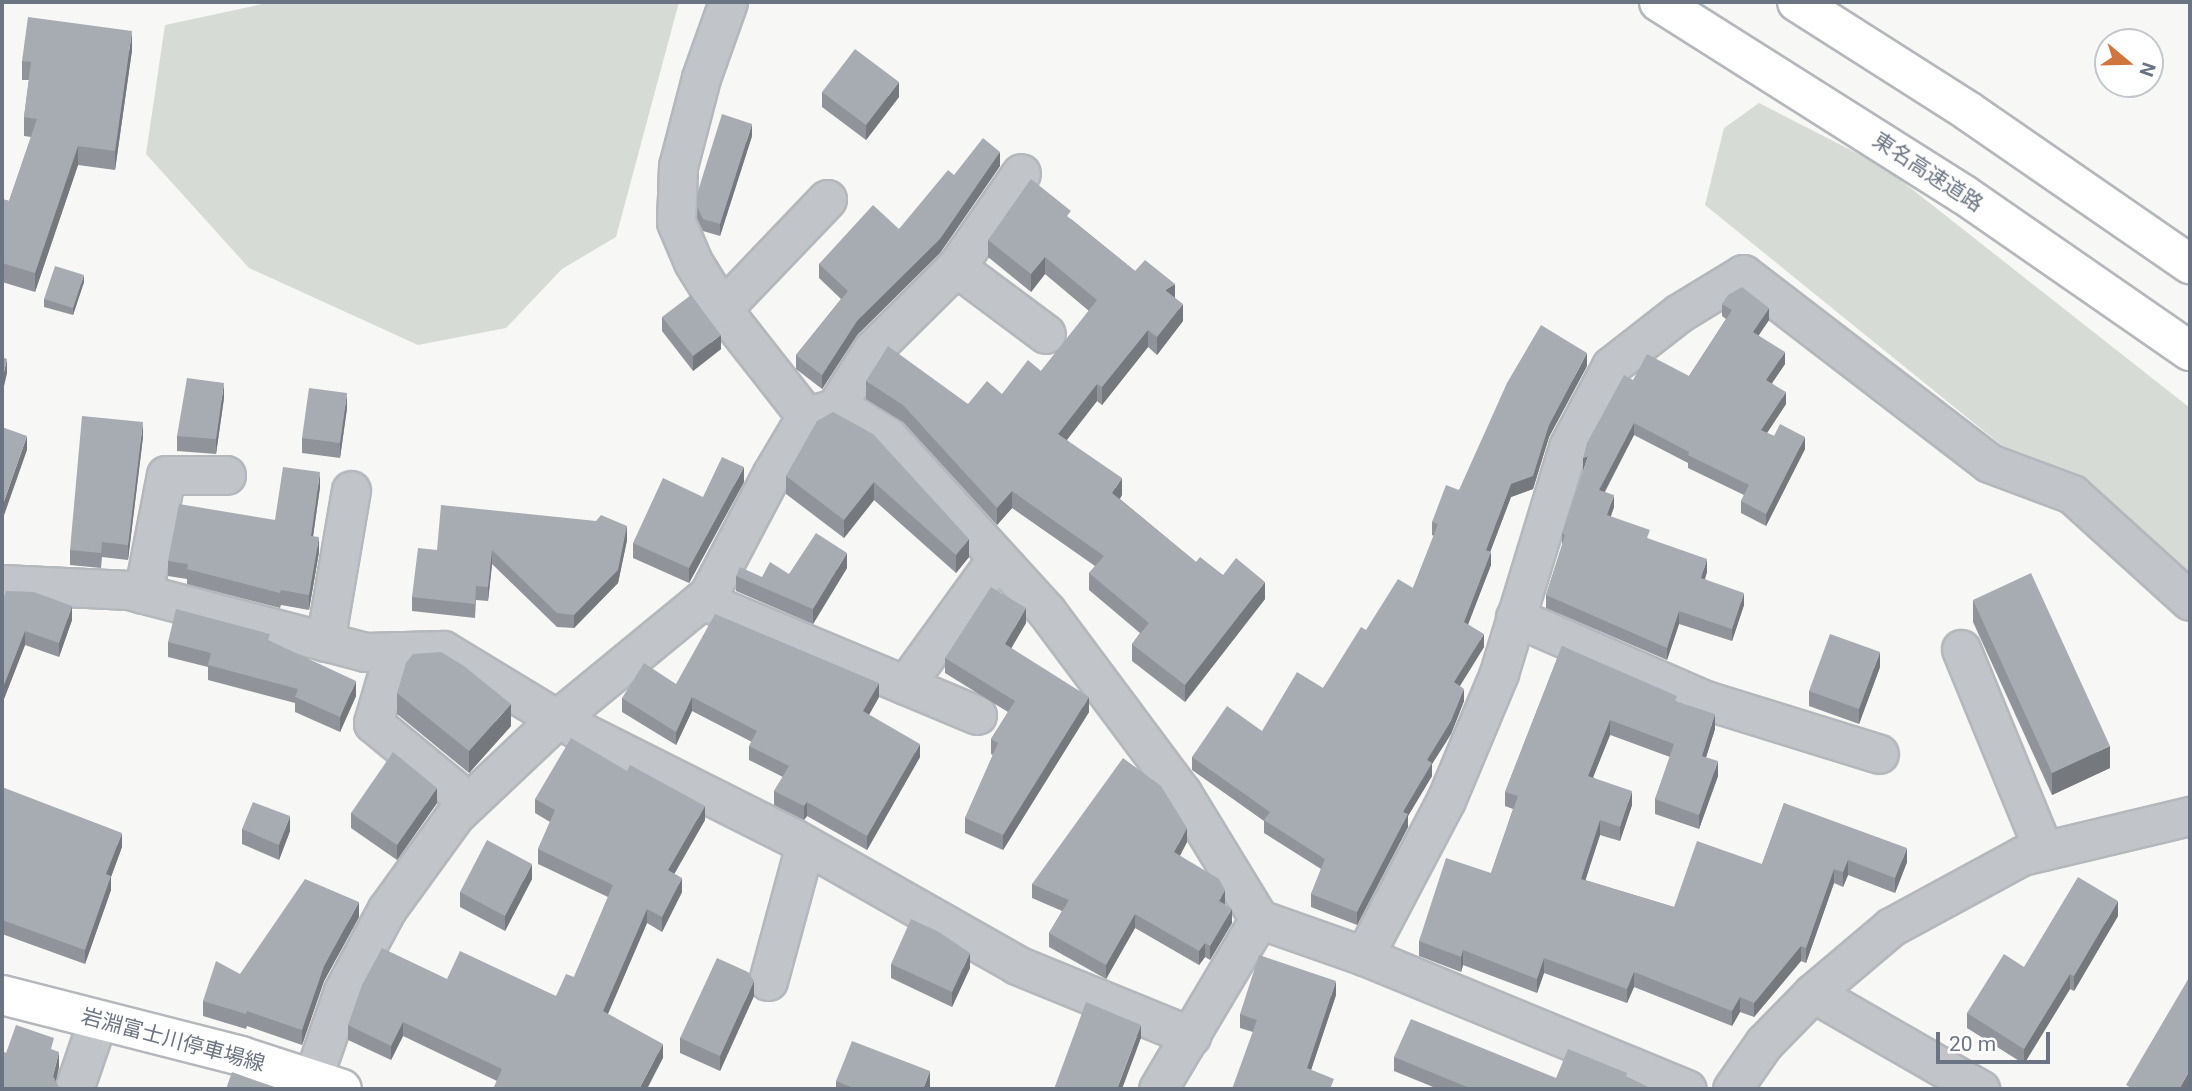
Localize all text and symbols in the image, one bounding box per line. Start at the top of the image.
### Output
north arrow [2094,28,2164,98]
text: N [2134,59,2160,79]
street label: 東名高速道路 [1868,127,1988,217]
street label: 岩淵富士川停車場線 [78,1003,268,1077]
scale bar [1940,1018,2054,1062]
text: 20 m [1949,1032,1996,1056]

